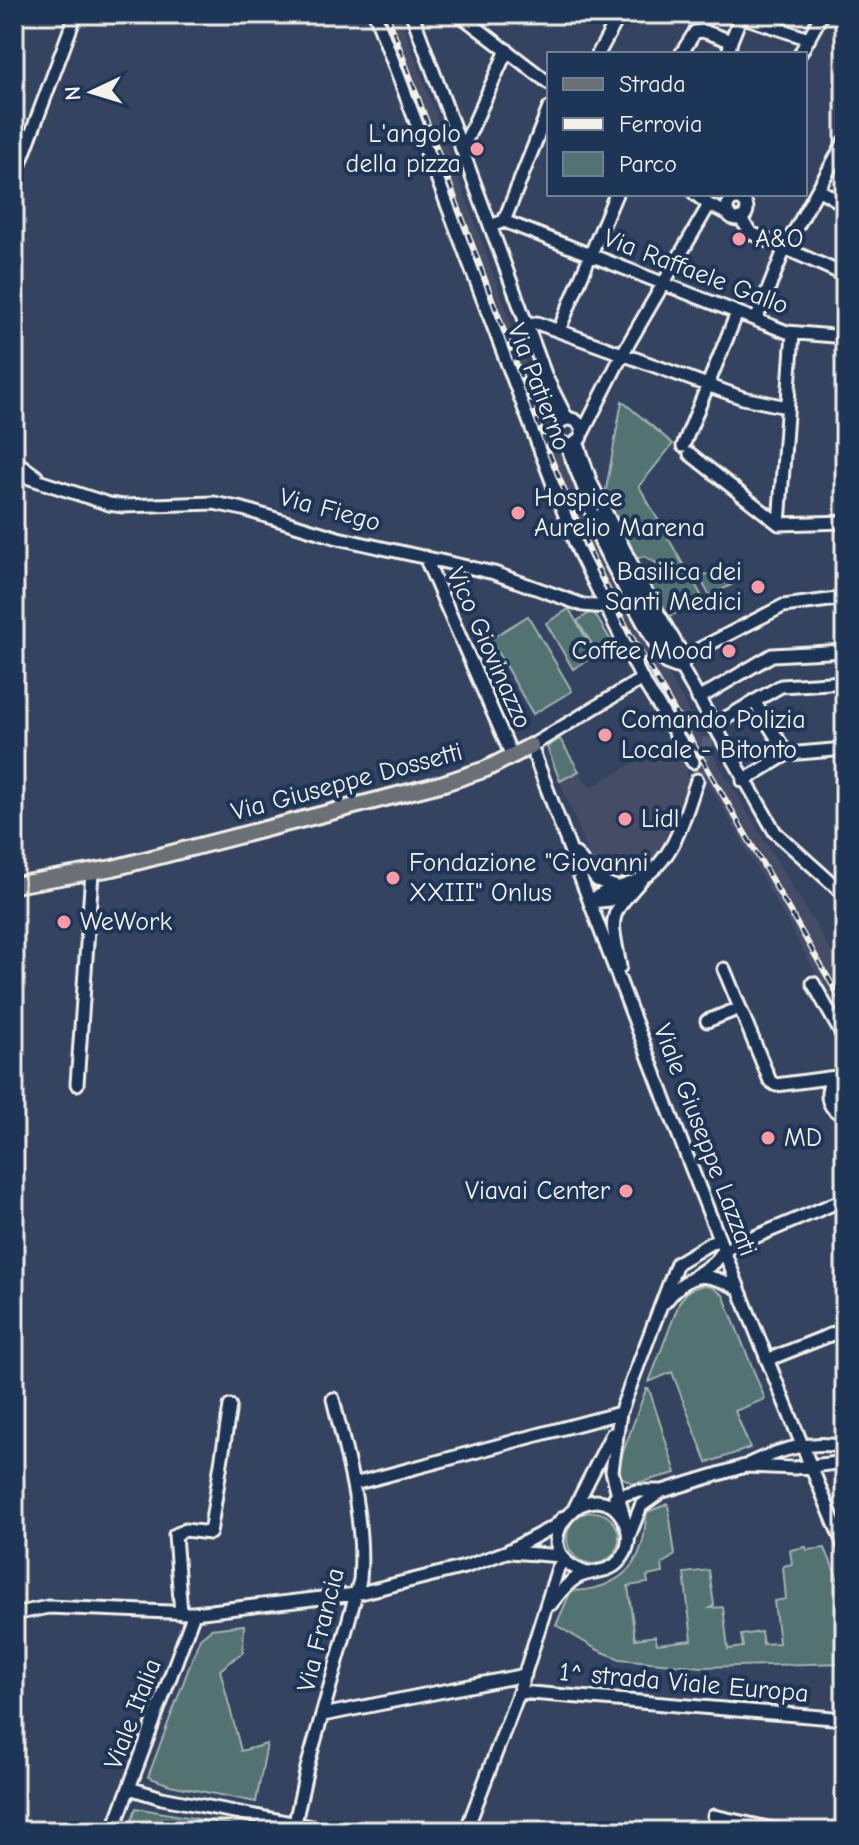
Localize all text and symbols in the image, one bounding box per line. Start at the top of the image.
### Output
north arrow [52,52,132,132]
legend [547,52,807,196]
text: Strada [619,70,686,98]
text: N [60,85,87,101]
text: Ferrovia [619,110,702,138]
place label: L'angolo della pizza [346,119,461,179]
marker: L'angolo della pizza [468,140,486,158]
text: Parco [619,150,677,178]
street label: Via Raffaele Gallo [599,223,793,321]
place label: A&O [755,224,804,254]
marker: A&O [730,230,748,248]
street label: Via Patierno [501,319,577,455]
street label: Via Fiego [276,482,384,538]
place label: Hospice Aurelio Marena [534,483,705,543]
marker: Hospice Aurelio Marena [509,504,527,522]
place label: Basilica dei Santi Medici [605,557,742,617]
street label: Vico Giovinazzo [440,563,538,733]
marker: Basilica dei Santi Medici [749,578,767,596]
place label: Coffee Mood [572,636,713,666]
marker: Coffee Mood [720,642,738,660]
place label: Comando Polizia Locale - Bitonto [621,705,806,765]
marker: Comando Polizia Locale - Bitonto [596,726,614,744]
street label: Via Giuseppe Dossetti [228,737,466,827]
place label: Lidl [641,804,679,834]
marker: Lidl [616,810,634,828]
place label: Fondazione "Giovanni XXIII" Onlus [409,848,648,908]
marker: Fondazione "Giovanni XXIII" Onlus [384,869,402,887]
place label: WeWork [80,907,172,937]
marker: WeWork [55,913,73,931]
street label: Viale Giuseppe Lazzati [647,1020,763,1260]
place label: MD [784,1123,822,1153]
marker: MD [759,1129,777,1147]
place label: Viavai Center [465,1176,611,1206]
marker: Viavai Center [617,1182,635,1200]
street label: Via Francia [291,1565,351,1695]
street label: Viale Italia [98,1654,168,1774]
street label: 1^ strada Viale Europa [558,1657,810,1709]

